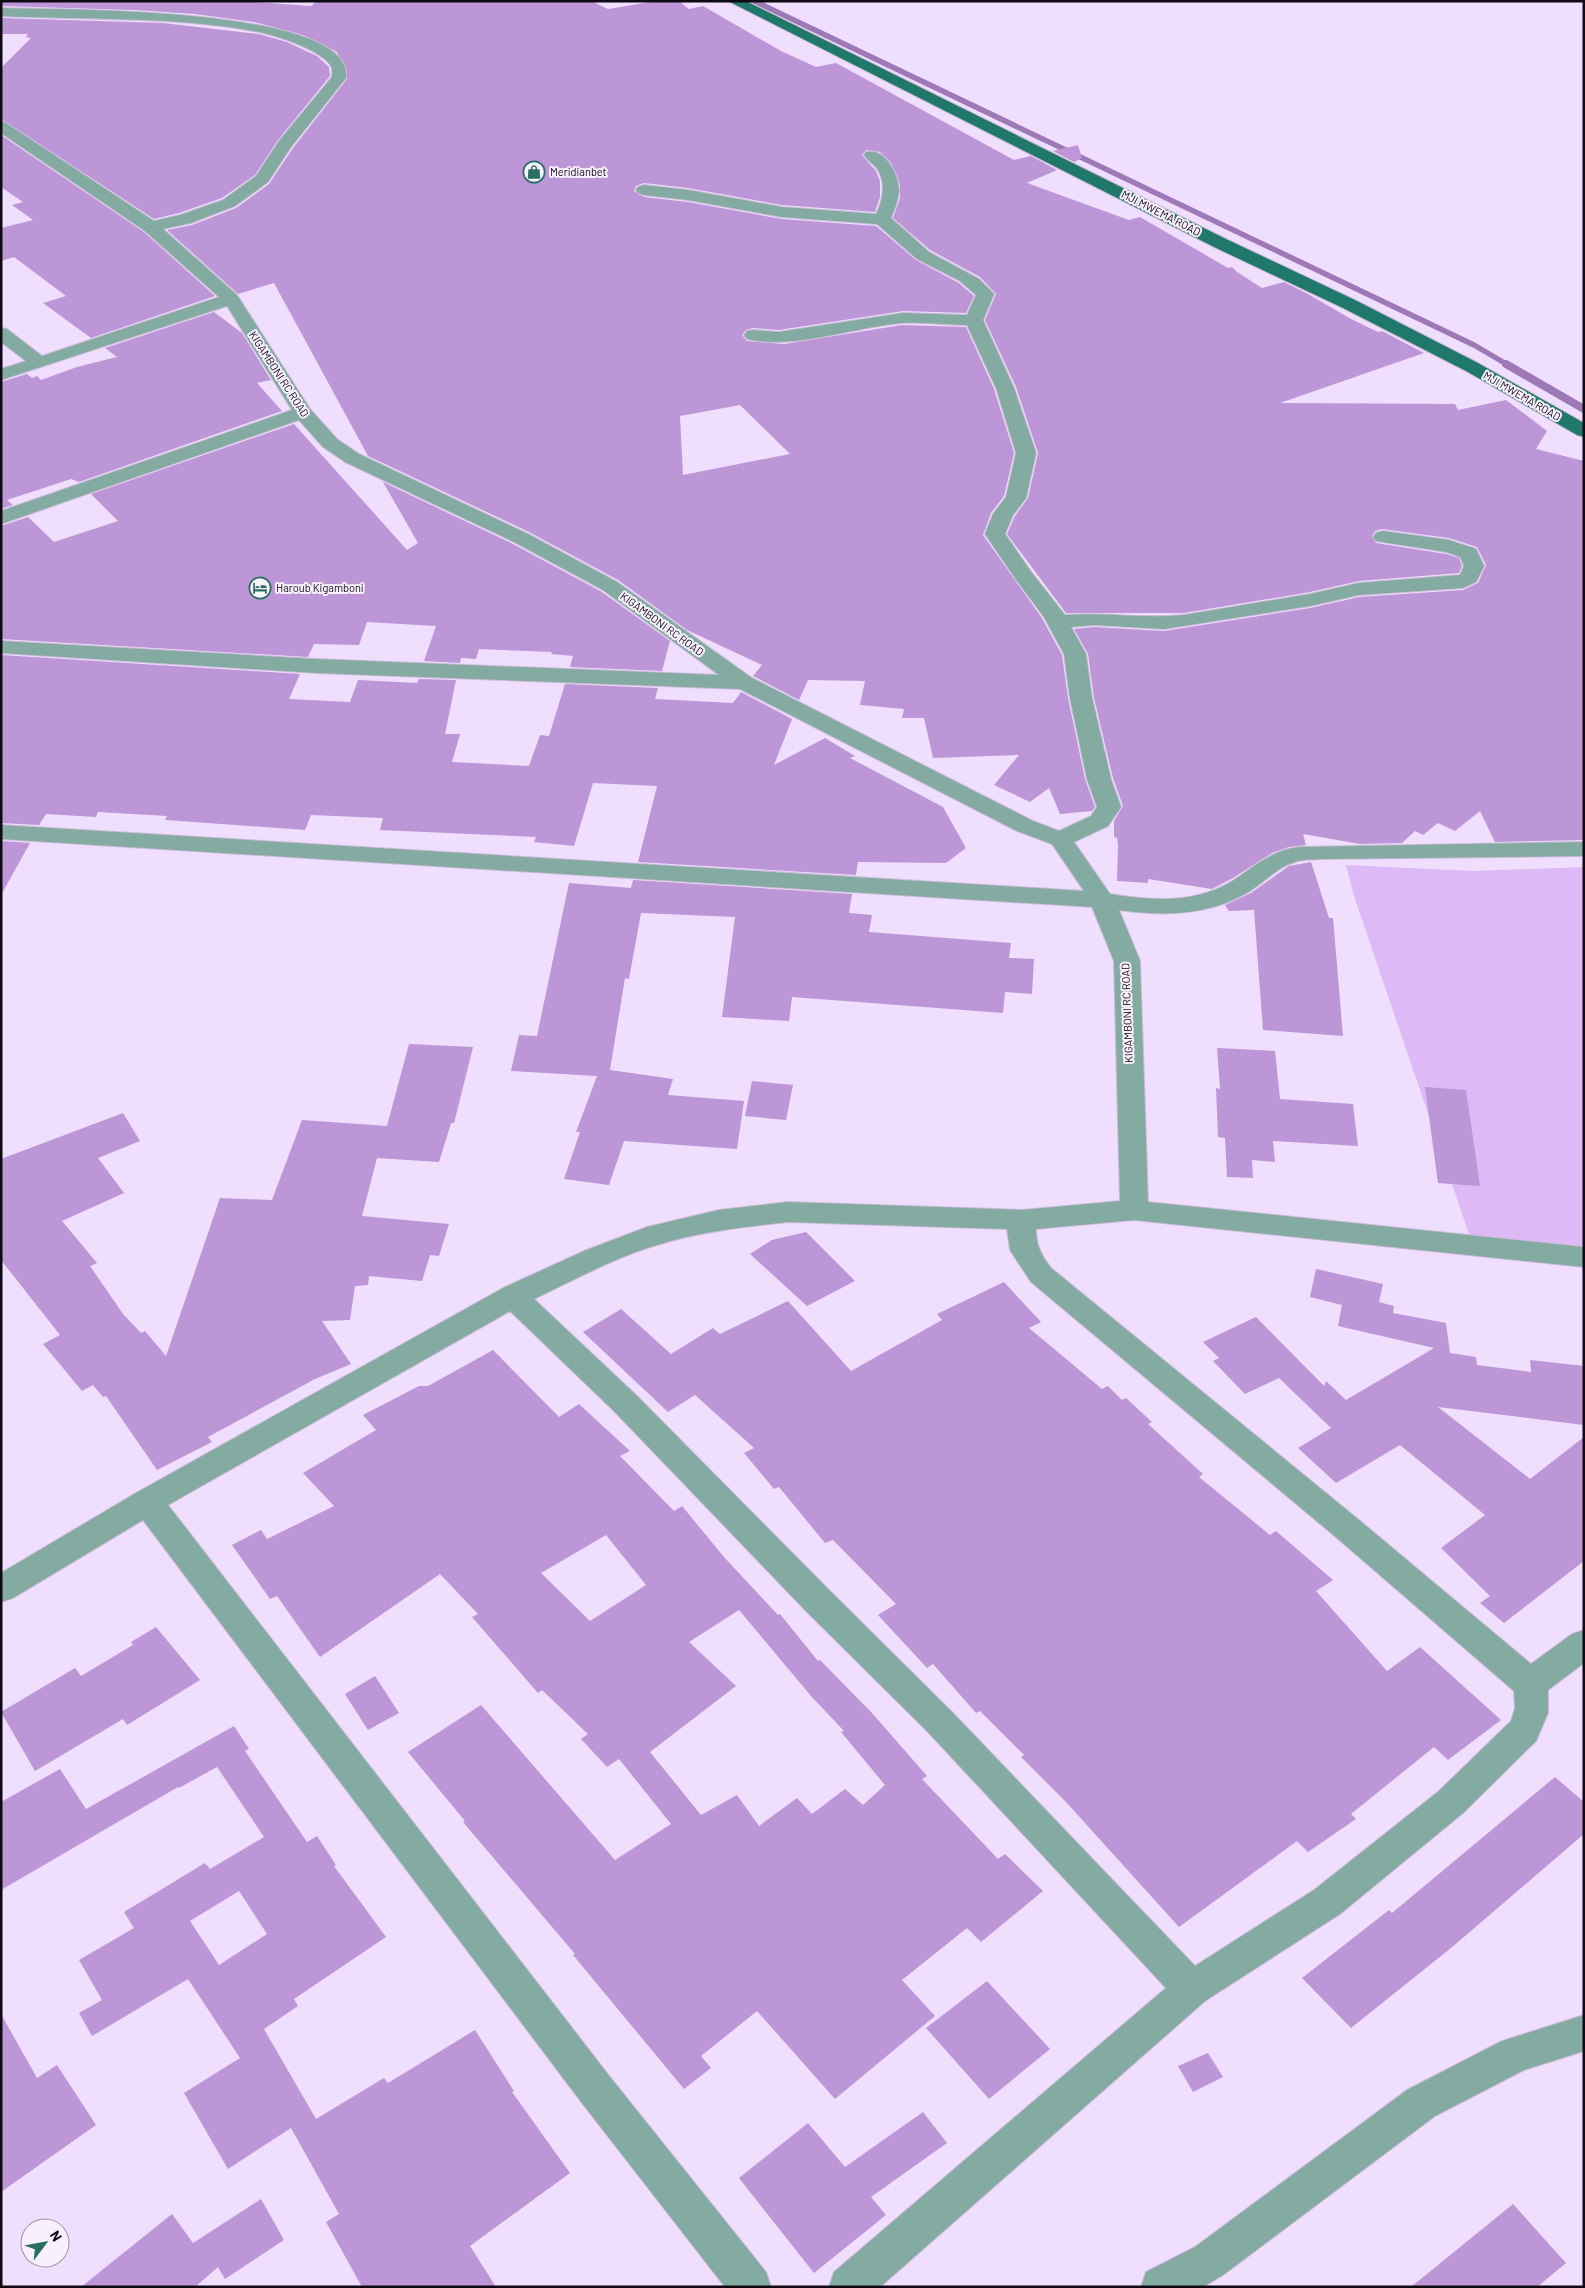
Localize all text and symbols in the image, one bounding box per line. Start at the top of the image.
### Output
shop icon: Meridianbet [522,160,546,184]
place label: Meridianbet [550,165,607,178]
street label: MJI MWEMA ROAD [1119,187,1203,238]
street label: KIGAMBONI RC ROAD [247,328,312,419]
street label: MJI MWEMA ROAD [1481,368,1563,423]
hotel icon: Haroub Kigamboni [248,576,272,600]
place label: Haroub Kigamboni [276,581,364,594]
street label: KIGAMBONI RC ROAD [618,589,707,658]
street label: KIGAMBONI RC ROAD [1118,963,1135,1063]
north arrow [20,2218,70,2268]
text: N [47,2227,66,2244]

